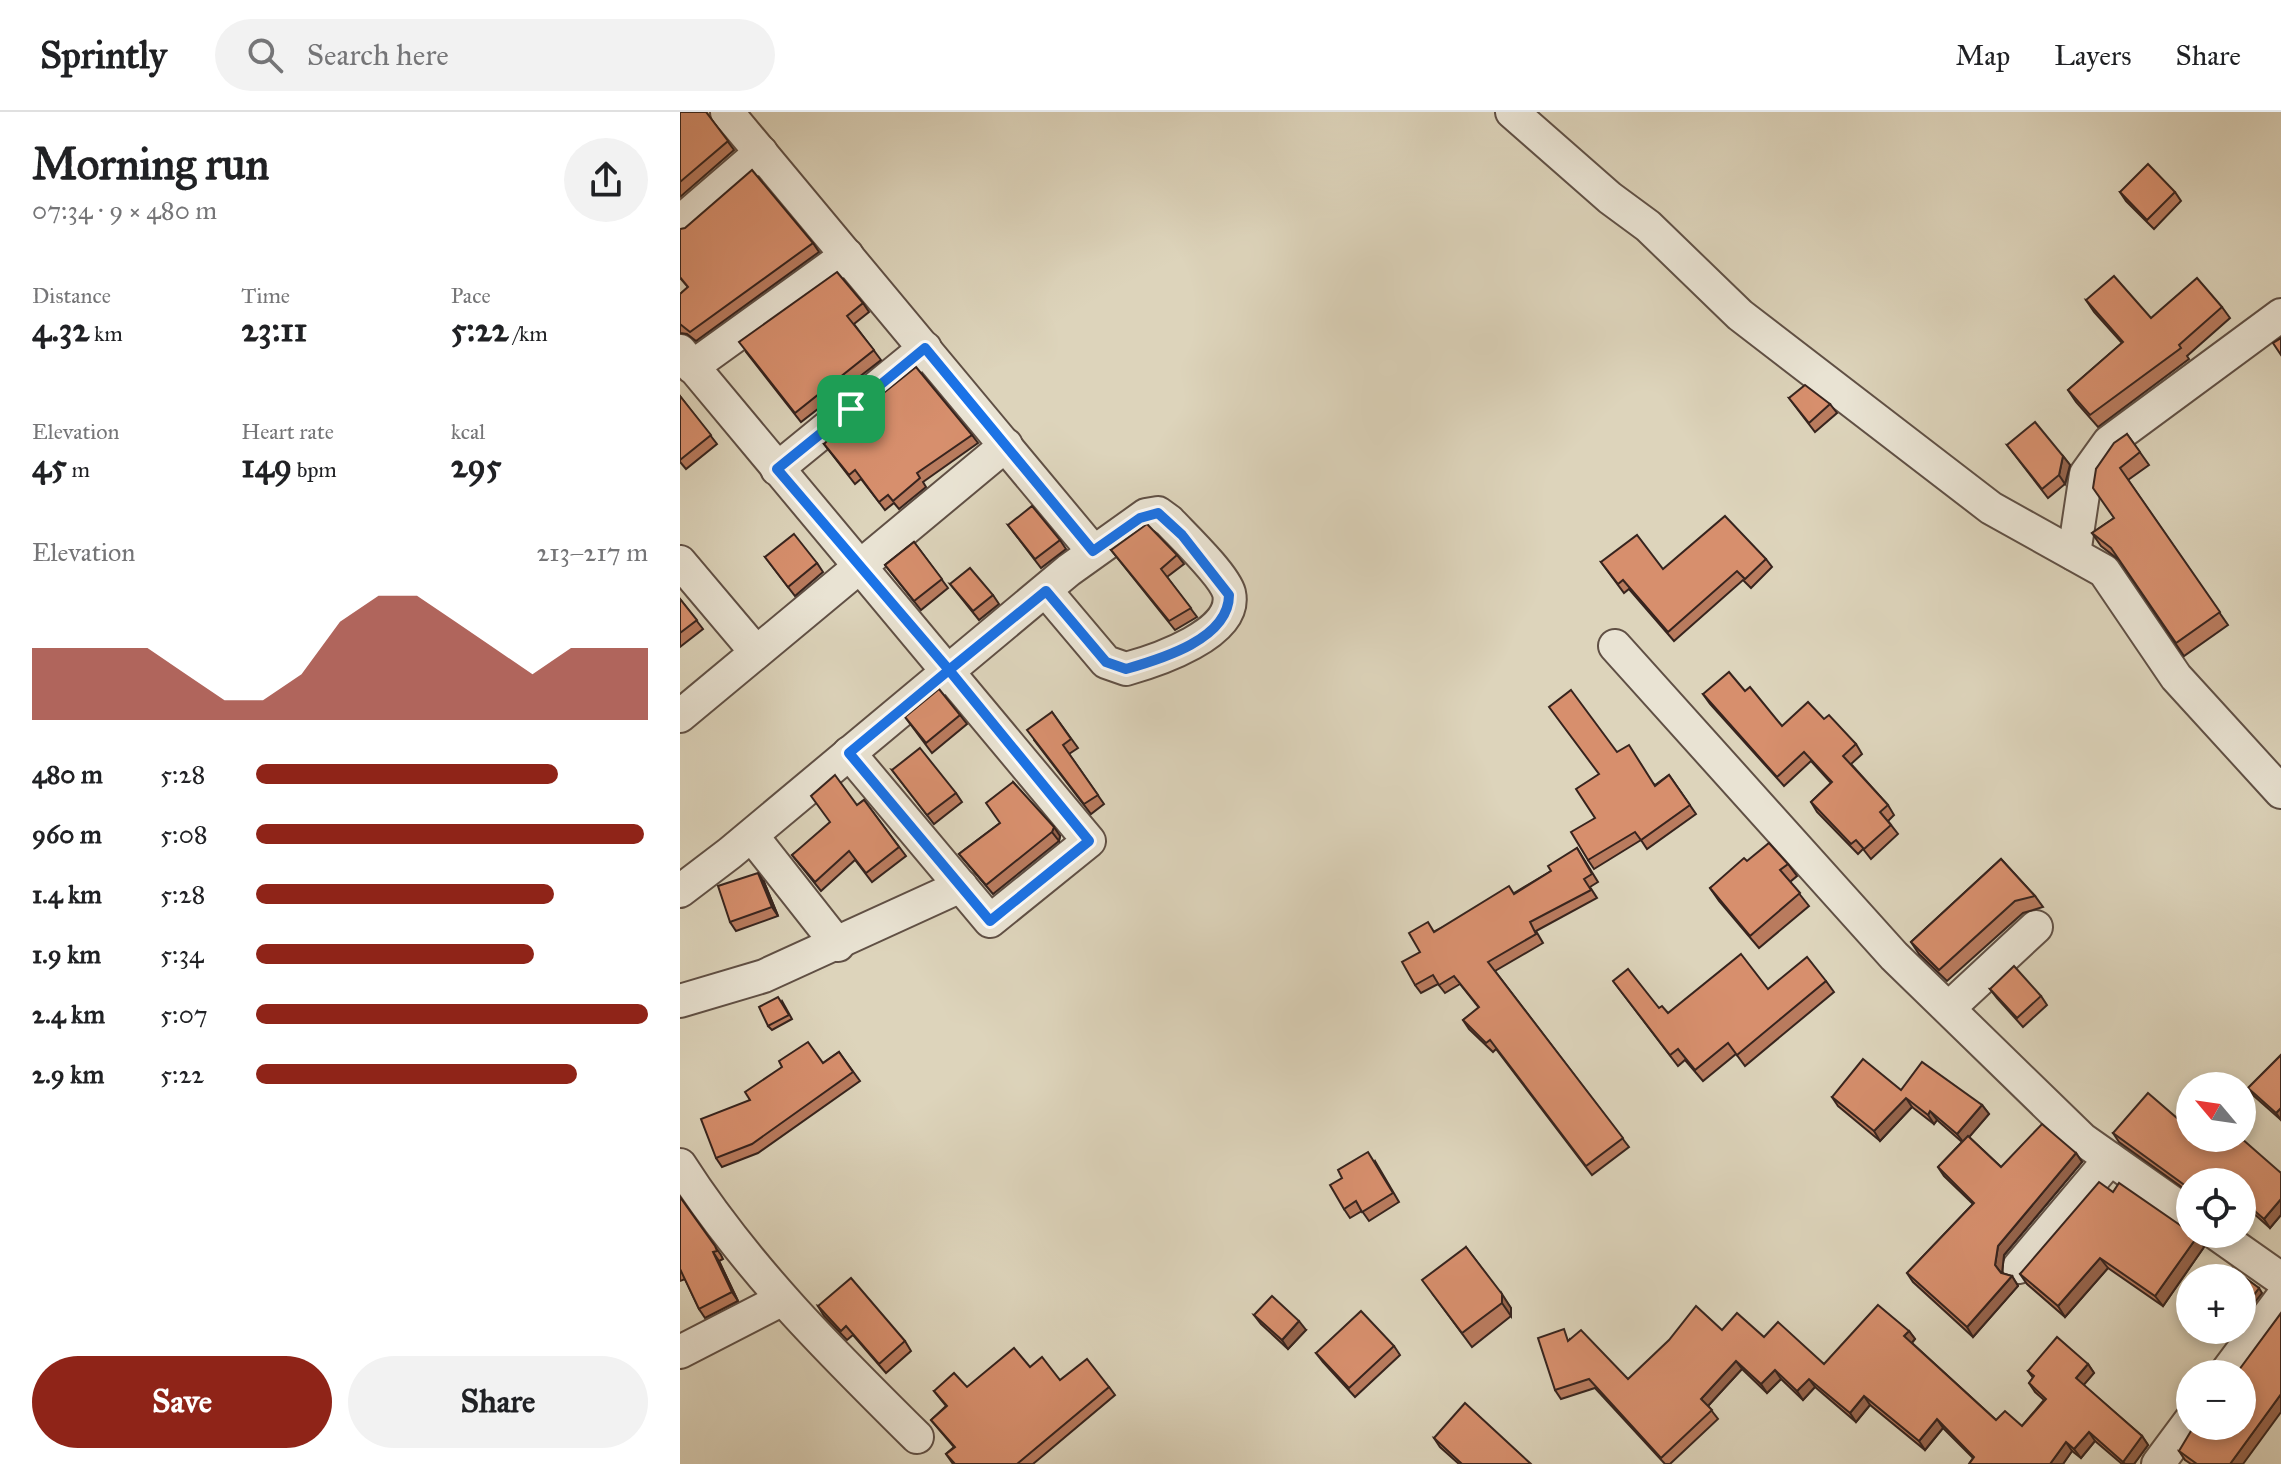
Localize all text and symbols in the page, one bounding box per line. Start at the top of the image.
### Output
search box [215,19,775,91]
text: Sprintly [40,32,167,78]
icon: search [243,33,287,77]
text: Search here [307,37,449,73]
text: Map [1955,38,2010,73]
text: Layers [2054,38,2132,73]
text: Share [2176,38,2241,73]
text: Morning run [32,137,269,191]
button: share [564,138,648,222]
text: 07:34 · 9 × 480 m [32,194,217,226]
text: Distance [32,282,111,309]
text: Time [241,282,290,309]
text: Pace [451,282,491,309]
text: 4.32 [32,309,89,350]
text: 23:11 [241,309,307,350]
text: 5:22 [451,309,508,350]
text: km [89,320,123,347]
text: /km [508,320,548,347]
pin [817,375,885,443]
icon: arrive [829,387,873,431]
text: Elevation [32,418,119,445]
text: Heart rate [241,418,334,445]
text: kcal [451,418,485,445]
text: 45 [32,445,67,486]
text: 149 [241,445,292,486]
text: 295 [451,445,502,486]
text: m [67,456,90,483]
text: bpm [292,456,337,483]
text: Elevation [32,536,135,568]
text: 213–217 m [536,536,648,568]
text: 480 m [32,758,103,790]
text: 5:28 [160,758,205,790]
text: 960 m [32,818,102,850]
text: 5:08 [160,818,208,850]
text: 1.4 km [32,878,102,910]
text: 5:28 [160,878,205,910]
text: 1.9 km [32,938,101,970]
text: 5:34 [160,938,204,970]
text: 2.4 km [32,998,105,1030]
text: 5:07 [160,998,208,1030]
text: 2.9 km [32,1058,104,1090]
text: 5:22 [160,1058,204,1090]
north arrow [2176,1072,2256,1152]
map controls [2176,1072,2256,1440]
button: locate [2176,1168,2256,1248]
button: + [2176,1264,2256,1344]
button: Save [32,1356,332,1448]
button: Share [348,1356,648,1448]
button: − [2176,1360,2256,1440]

